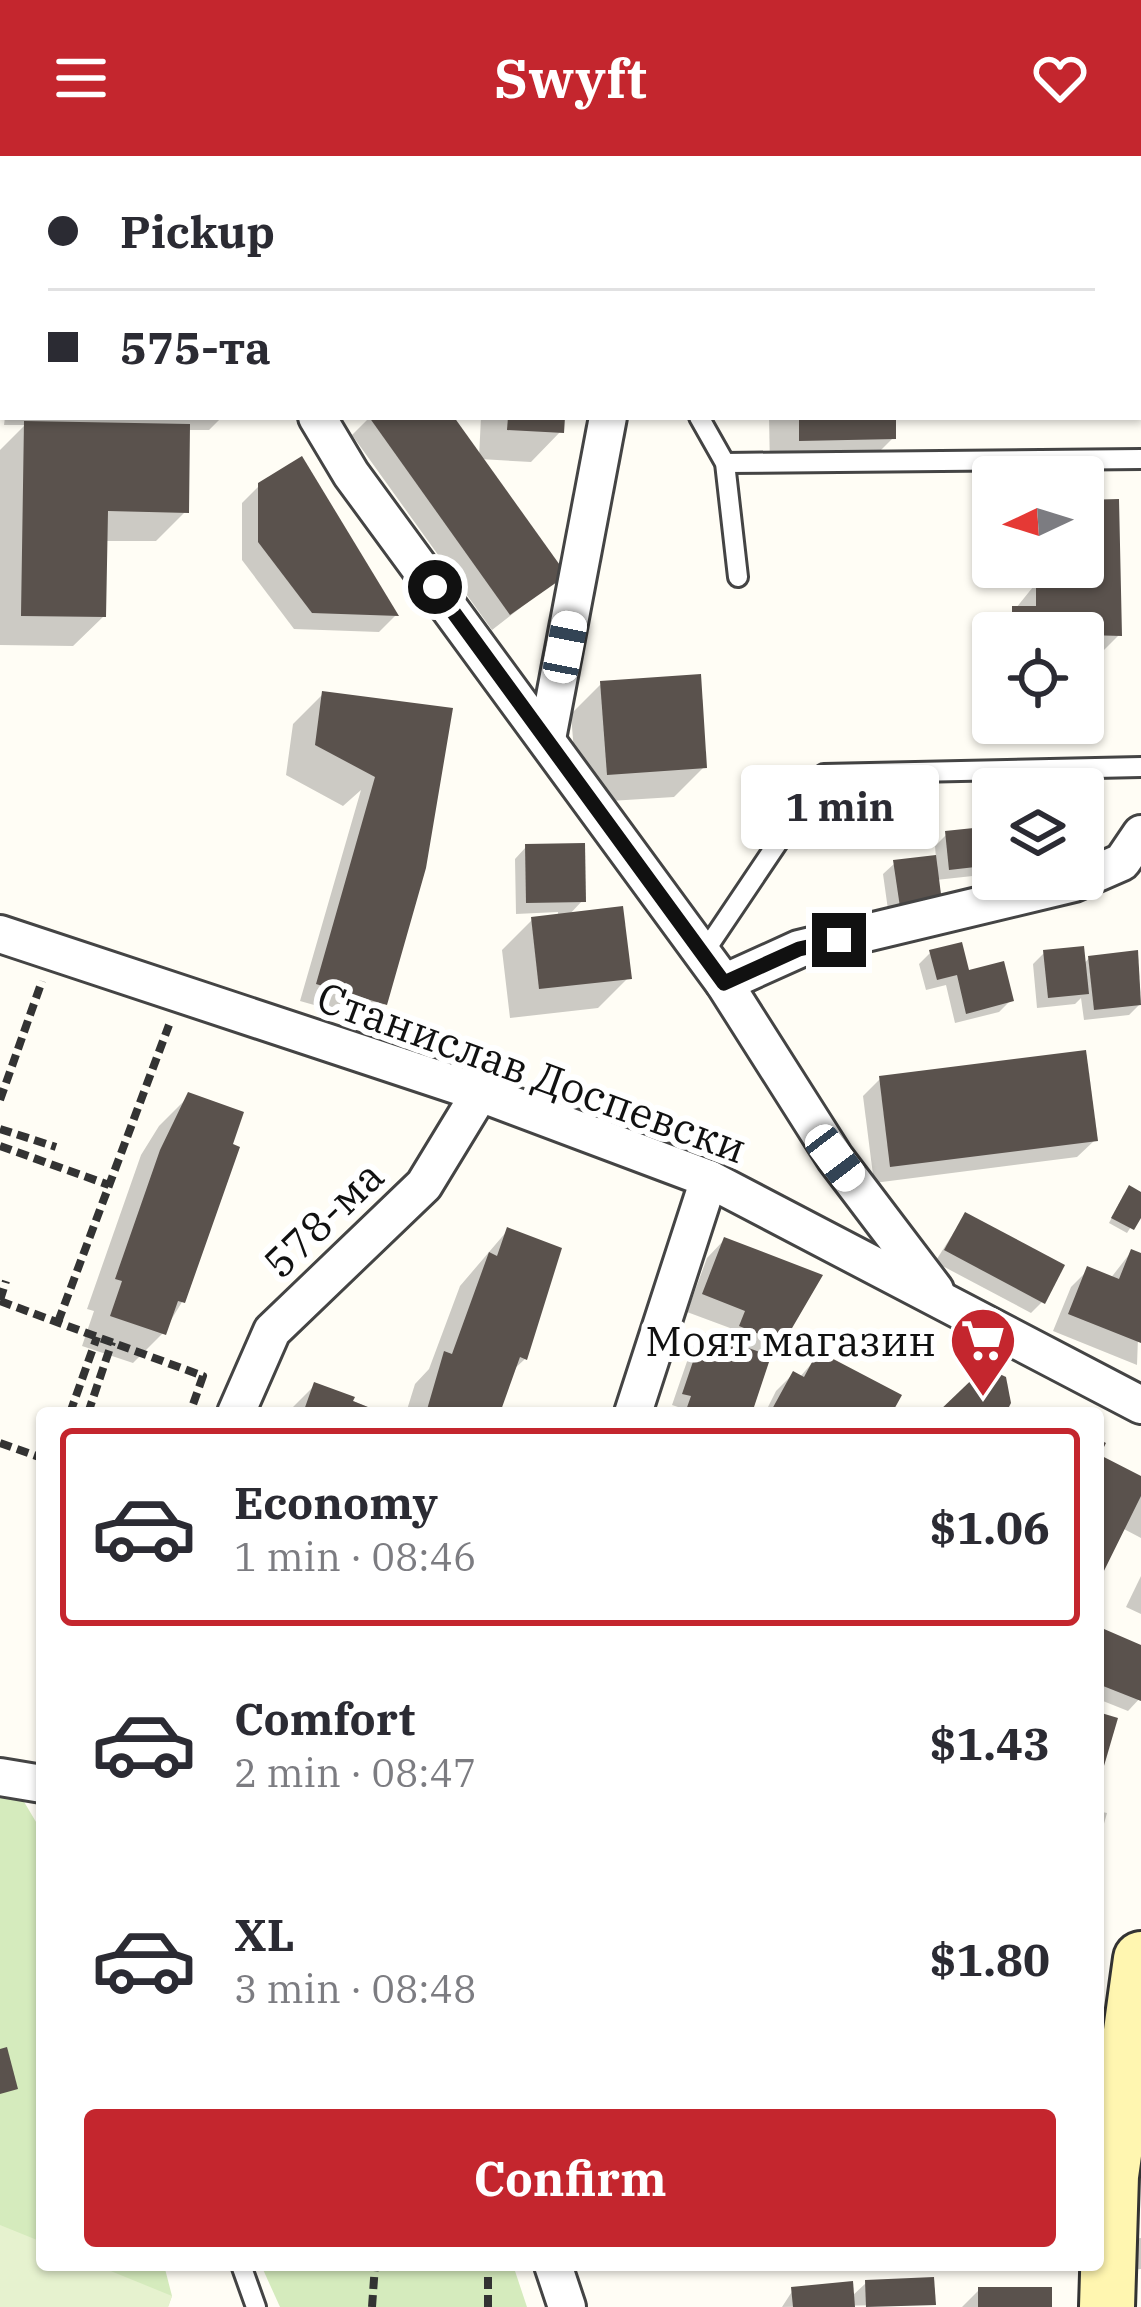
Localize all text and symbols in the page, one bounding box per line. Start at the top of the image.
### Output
text: Swyft [494,43,647,113]
icon: menu [48,45,114,111]
icon: heart [1027,45,1093,111]
text: Pickup [120,202,275,260]
text: 575-та [120,318,271,376]
north arrow [972,456,1104,588]
map controls [972,456,1104,900]
route start [408,560,462,614]
car [540,608,590,686]
button: locate [972,612,1104,744]
callout: 1 min [740,766,938,850]
button: layers [972,768,1104,900]
text: 1 min [785,781,895,832]
route end [812,913,866,967]
street label: Станислав Доспевски [310,969,754,1175]
car [799,1118,871,1198]
street label: 578-ма [251,1148,395,1290]
supermarket icon: Моят магазин [948,1305,1018,1399]
place label: Моят магазин [645,1313,936,1368]
icon: car [90,1473,198,1581]
text: Economy [234,1473,438,1531]
text: $1.06 [930,1498,1050,1556]
text: 1 min · 08:46 [234,1531,476,1582]
icon: car [90,1689,198,1797]
text: Comfort [234,1689,415,1747]
text: $1.43 [930,1714,1050,1772]
text: 2 min · 08:47 [234,1747,476,1798]
icon: car [90,1905,198,2013]
text: XL [234,1905,295,1963]
text: $1.80 [930,1930,1050,1988]
text: 3 min · 08:48 [234,1963,476,2014]
button: Confirm [84,2109,1056,2247]

